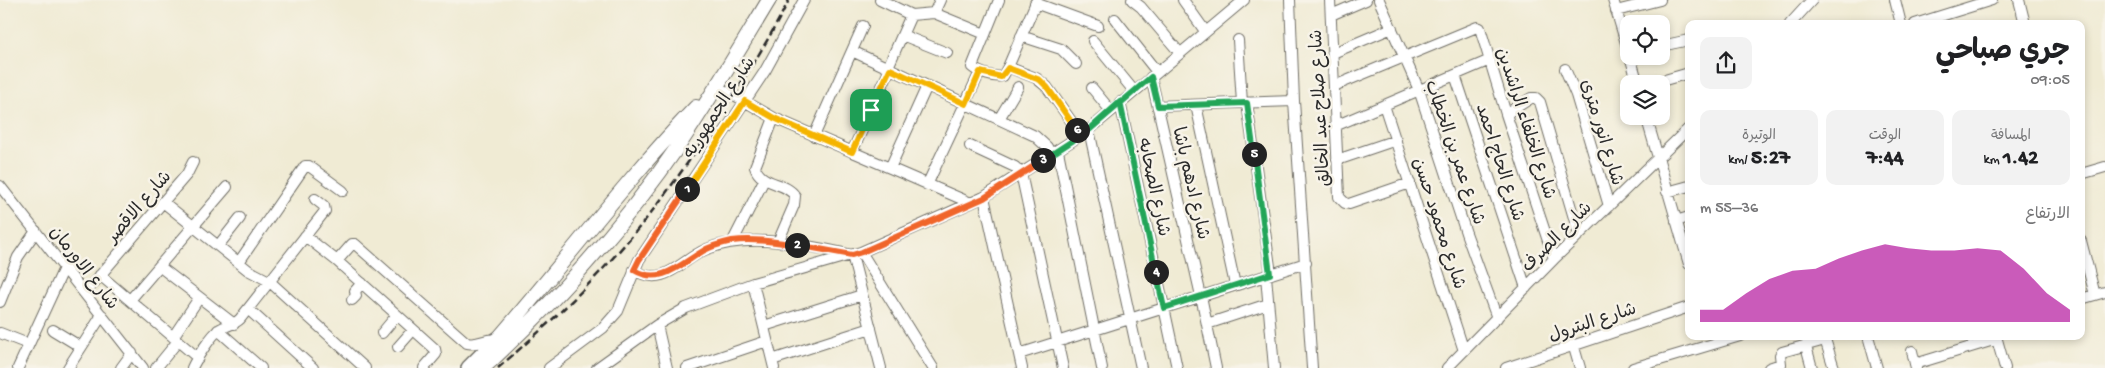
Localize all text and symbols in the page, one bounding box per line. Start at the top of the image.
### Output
map controls [1620,15,1670,125]
button: locate [1620,15,1670,65]
street label: شارع صلاح عبد الخالق [1307,29,1336,187]
text: جري صباحي [1936,36,2070,69]
button: share [1700,37,1752,89]
street label: شارع الخلفاء الراشدين [1490,45,1559,202]
street label: شارع الجمهوريه [679,54,761,163]
text: 09:05 [2030,72,2070,91]
button: layers [1620,75,1670,125]
street label: شارع انور مترى [1575,77,1627,188]
street label: شارع عمر بن الخطاب [1419,78,1488,228]
pin [850,89,892,131]
icon: arrive [857,96,885,124]
street label: شارع الحاج احمد [1470,101,1528,224]
pin: 6 [1064,118,1090,142]
text: 6 [1074,122,1081,139]
street label: شارع ادهم باشا [1165,125,1213,242]
text: الوتيرة [1742,128,1776,145]
text: الوقت [1869,128,1901,145]
text: المسافة [1991,128,2031,145]
street label: شارع الصحابه [1132,136,1173,239]
pin: 5 [1242,142,1266,166]
text: 5 [1251,146,1258,163]
text: 5:27 [1751,147,1790,172]
text: 7:44 [1866,147,1904,172]
text: 1.42 [2003,147,2038,172]
pin: 3 [1030,148,1056,172]
text: 3 [1040,152,1047,169]
text: /km [1728,152,1751,169]
text: km [1984,152,2003,169]
street label: شارع محمود حسن [1406,155,1469,292]
street label: شارع الاقصر [101,167,177,250]
pin: 1 [674,176,700,202]
text: 1 [685,181,690,198]
street label: شارع الصرف [1518,198,1597,277]
text: 36–55 m [1700,200,1758,219]
text: الارتفاع [2025,206,2070,225]
street label: شارع الاورمان [44,223,122,315]
pin: 2 [784,232,810,258]
text: 2 [794,237,801,254]
pin: 4 [1144,260,1168,284]
text: 4 [1153,264,1160,281]
street label: شارع البترول [1546,299,1639,347]

